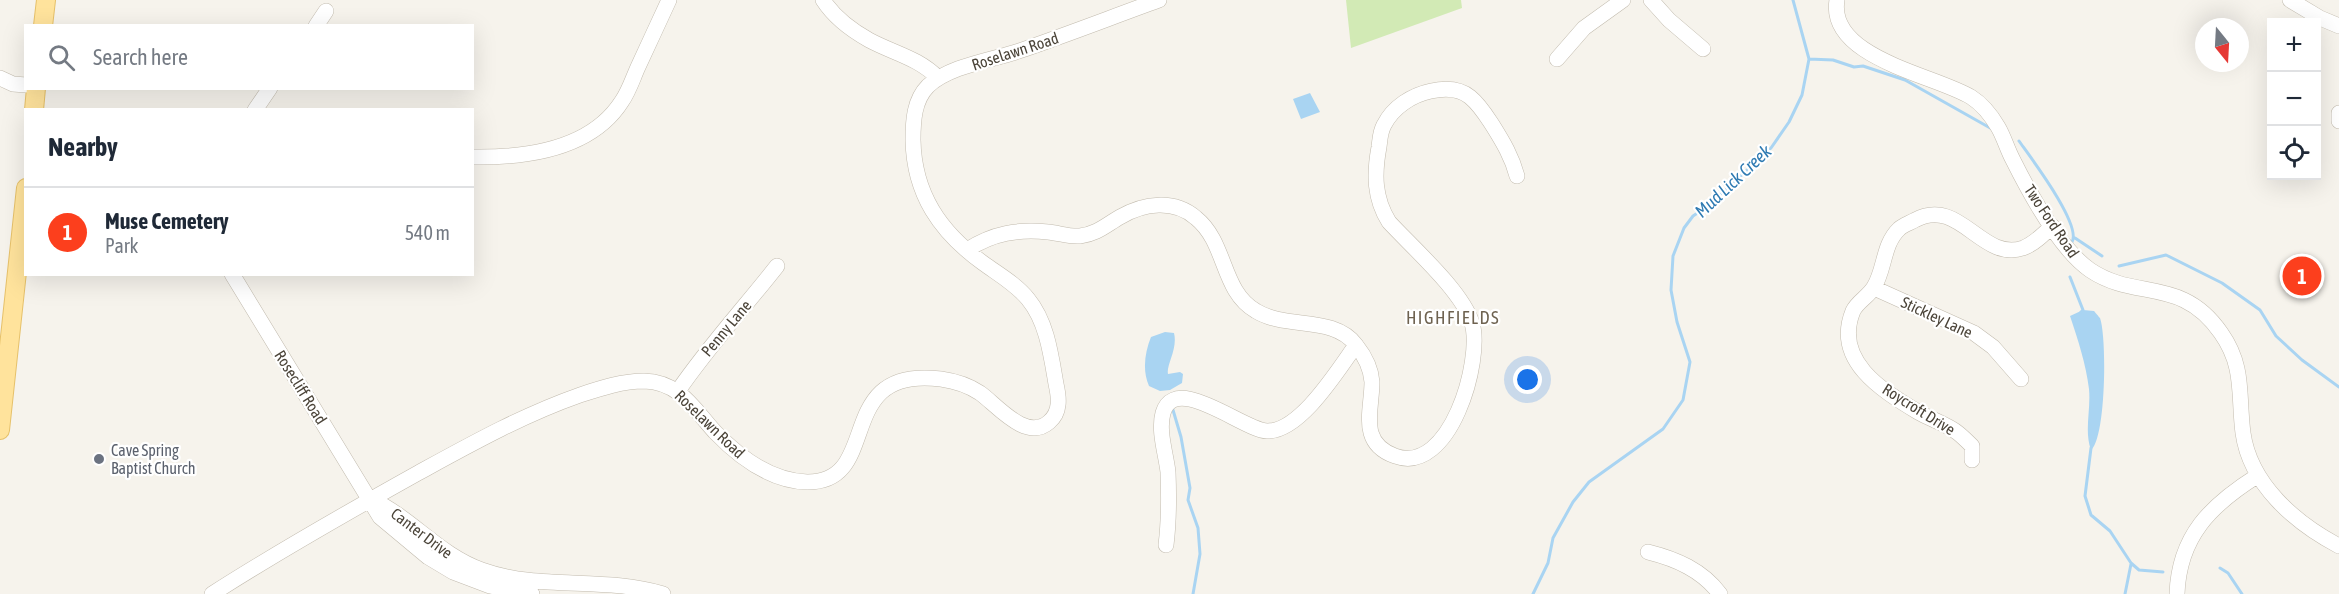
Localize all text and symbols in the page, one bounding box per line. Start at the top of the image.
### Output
north arrow [2195,18,2249,72]
map controls [2267,18,2321,180]
button: + [2267,18,2321,72]
search box [24,24,474,90]
street label: Roselawn Road [969,29,1061,73]
icon: search [45,41,78,74]
text: Search here [93,44,188,70]
button: − [2267,72,2321,126]
button: locate [2267,126,2321,180]
text: Nearby [48,132,118,162]
water label: Mud Lick Creek [1690,140,1776,222]
street label: Two Ford Road [2021,181,2083,261]
text: Muse Cemetery [105,208,229,234]
text: 1 [63,221,72,244]
text: 540 m [405,221,450,244]
text: Park [105,234,138,257]
pin: 1 [2282,254,2322,298]
street label: Stickley Lane [1898,293,1976,342]
street label: Penny Lane [697,296,755,360]
district label: HIGHFIELDS [1406,307,1500,328]
street label: Rosecliff Road [271,347,331,427]
your location [1513,365,1542,394]
street label: Roycroft Drive [1879,380,1959,439]
street label: Roselawn Road [671,386,749,462]
place label: Cave Spring Baptist Church [111,441,195,478]
marker: Cave Spring Baptist Church [92,452,106,466]
street label: Canter Drive [388,504,456,562]

